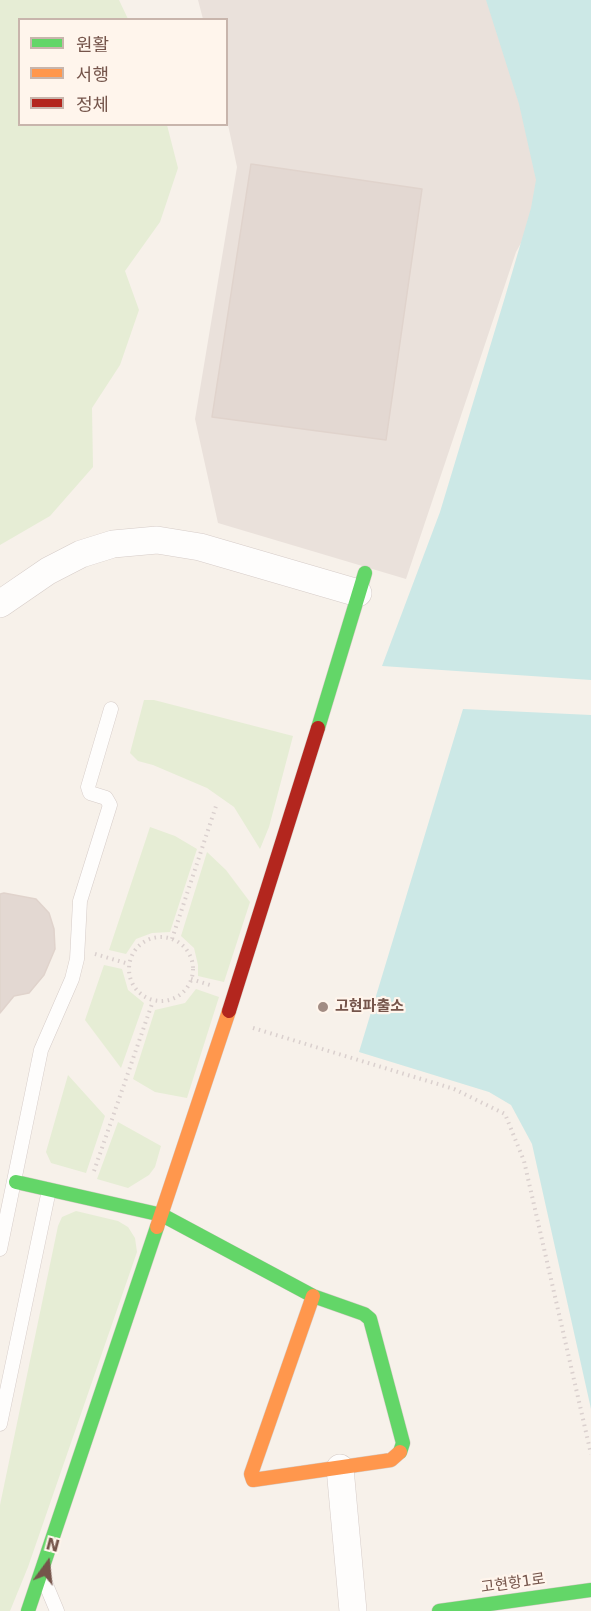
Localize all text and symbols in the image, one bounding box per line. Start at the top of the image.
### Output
legend [18,18,228,126]
text: 원활 [76,34,109,55]
text: 서행 [76,64,109,85]
text: 정체 [76,94,109,115]
place label: 고현파출소 [335,998,404,1016]
marker: 고현파출소 [316,1000,330,1014]
north arrow [18,1533,78,1593]
text: N [44,1534,62,1556]
street label: 고현항1로 [480,1571,546,1597]

